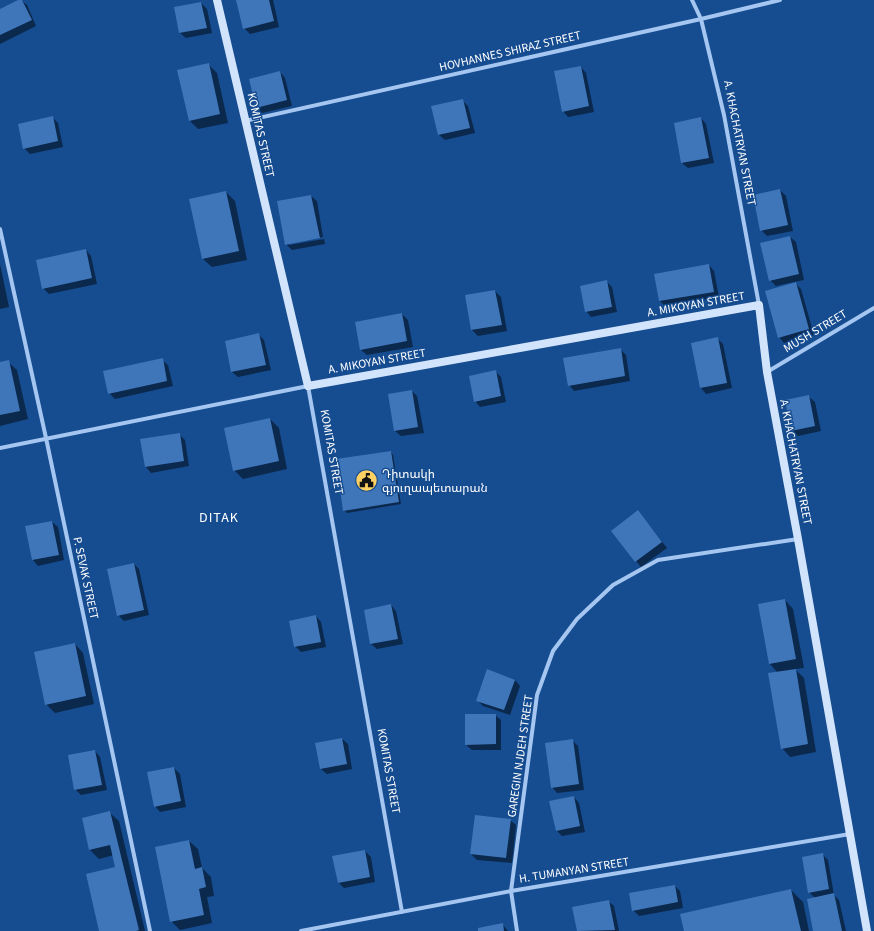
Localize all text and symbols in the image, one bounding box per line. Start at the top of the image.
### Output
street label: HOVHANNES SHIRAZ STREET [438,27,583,76]
street label: A. KHACHATRYAN STREET [719,79,760,208]
street label: KOMITAS STREET [243,91,279,180]
street label: A. MIKOYAN STREET [646,287,747,321]
street label: MUSH STREET [780,305,851,357]
street label: A. MIKOYAN STREET [327,344,428,378]
street label: A. KHACHATRYAN STREET [775,398,816,527]
street label: KOMITAS STREET [316,408,347,497]
place label: Դիտակի գյուղապետարան [382,466,488,497]
public building icon: Դիտակի գյուղապետարան [354,468,380,494]
district label: DITAK [199,508,239,528]
street label: P. SEVAK STREET [68,535,103,621]
street label: GAREGIN NJDEH STREET [503,693,538,819]
street label: KOMITAS STREET [373,727,404,816]
street label: H. TUMANYAN STREET [518,853,631,888]

